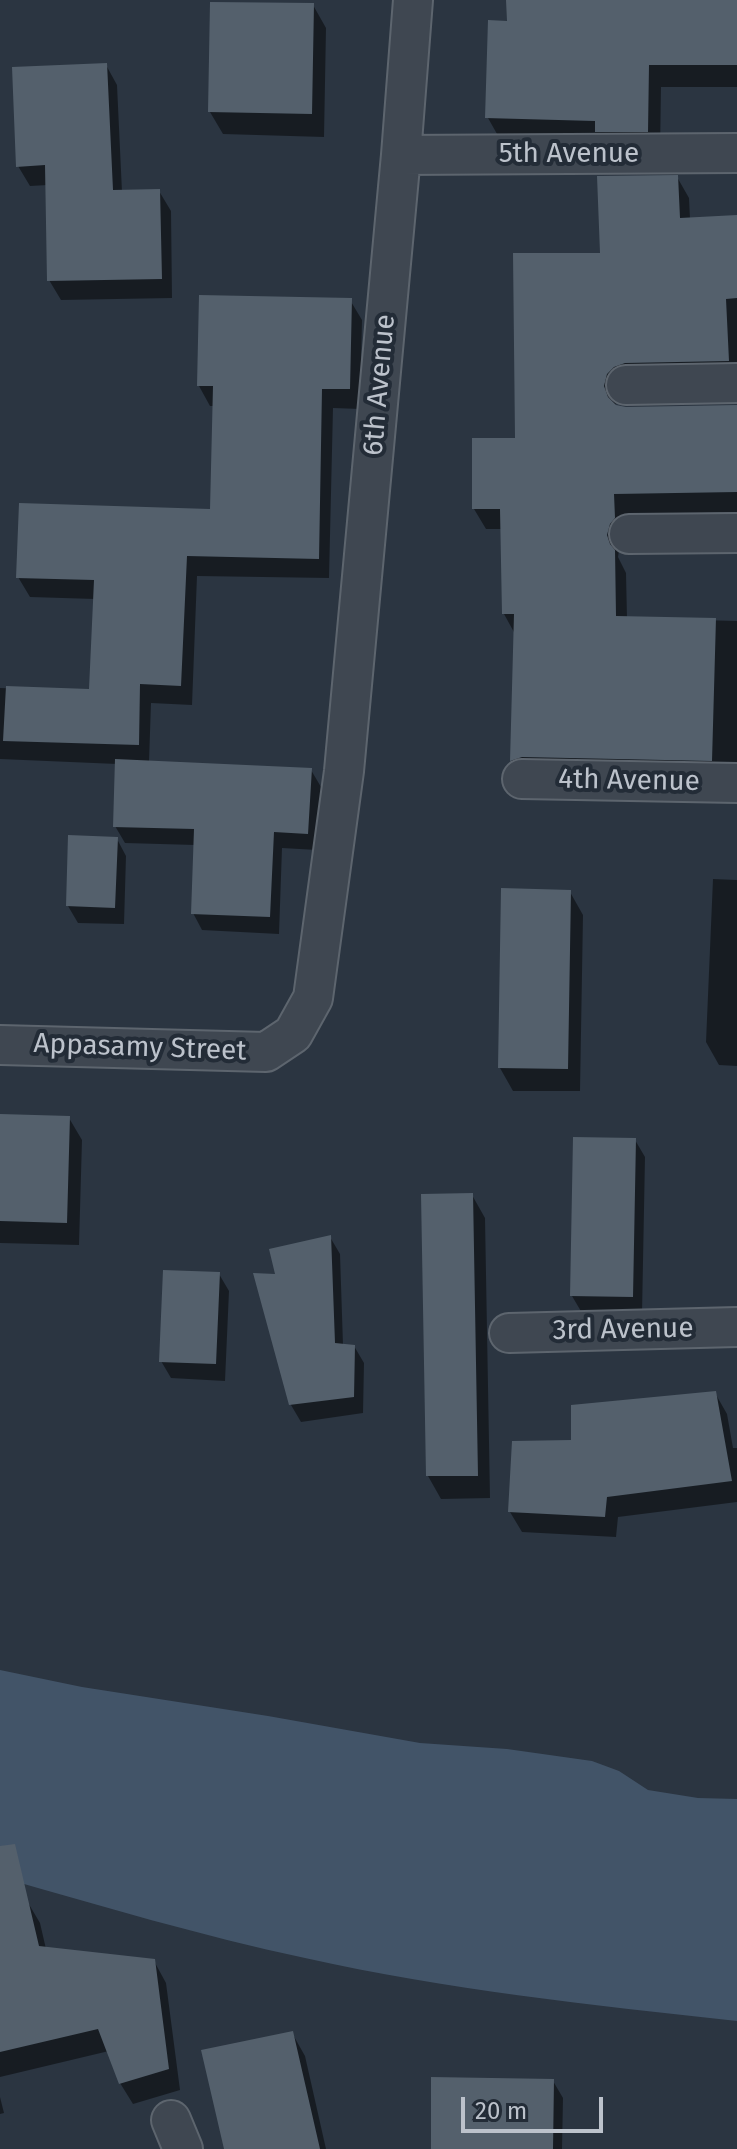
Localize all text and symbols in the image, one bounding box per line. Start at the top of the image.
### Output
street label: 5th Avenue [499,137,639,171]
street label: 6th Avenue [357,313,403,457]
street label: 4th Avenue [558,763,700,799]
street label: Appasamy Street [33,1027,247,1069]
street label: 3rd Avenue [552,1312,694,1348]
scale bar [465,2081,607,2131]
text: 20 m [475,2097,527,2125]

